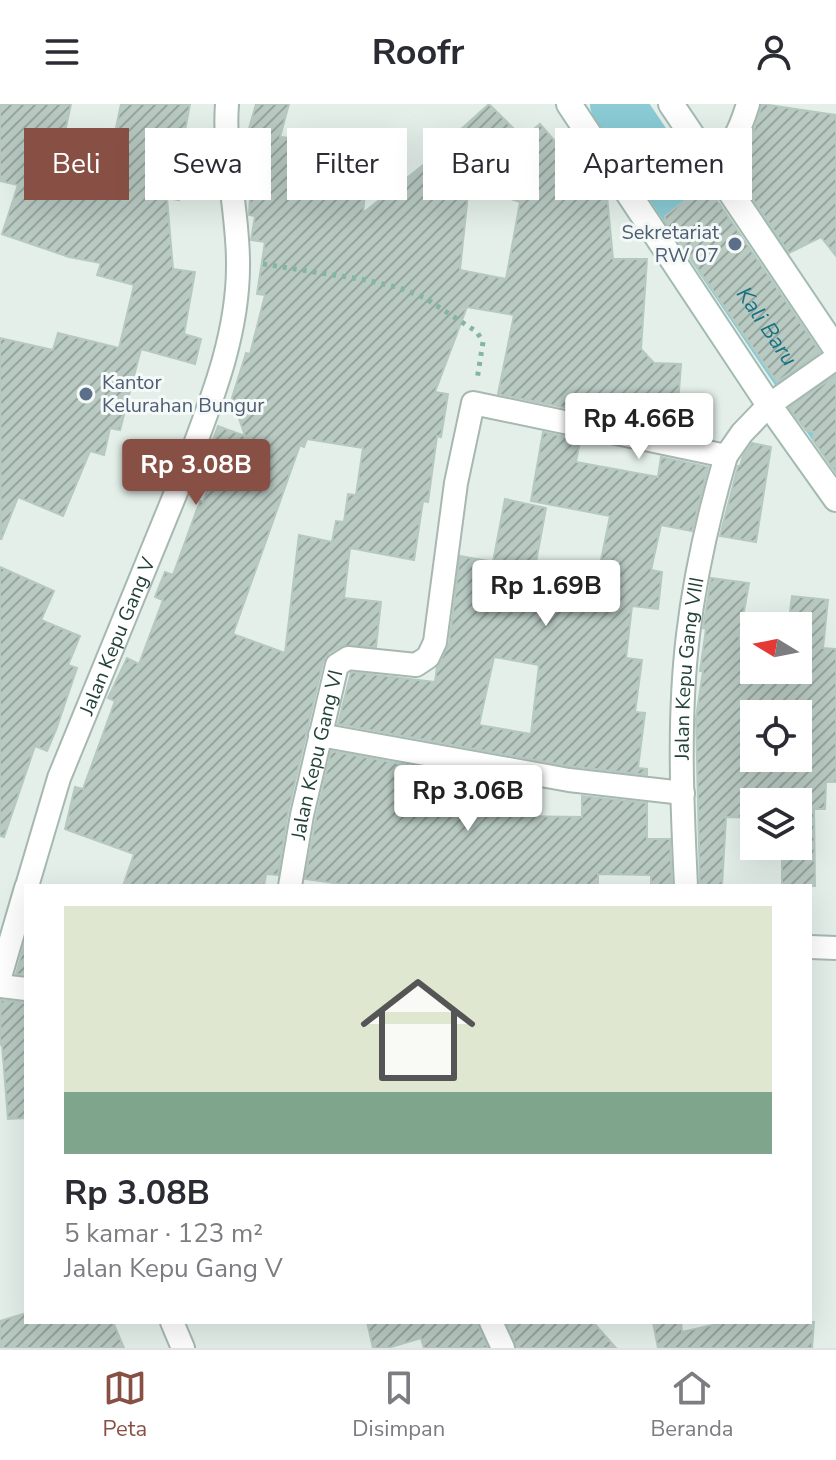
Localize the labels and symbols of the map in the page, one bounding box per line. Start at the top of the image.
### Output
place label: Sekretariat RW 07 [621,219,720,269]
marker: Sekretariat RW 07 [726,235,744,253]
water label: Kali Baru [729,281,804,372]
place label: Kantor Kelurahan Bungur [102,369,264,419]
marker: Kantor Kelurahan Bungur [77,385,95,403]
pin: Rp 4.66B [556,393,722,461]
pin: Rp 3.08B [113,439,279,507]
street label: Jalan Kepu Gang V [73,553,162,720]
pin: Rp 1.69B [463,560,629,628]
street label: Jalan Kepu Gang VIII [669,575,711,761]
north arrow [740,612,812,684]
street label: Jalan Kepu Gang VI [285,667,349,843]
pin: Rp 3.06B [385,765,551,833]

